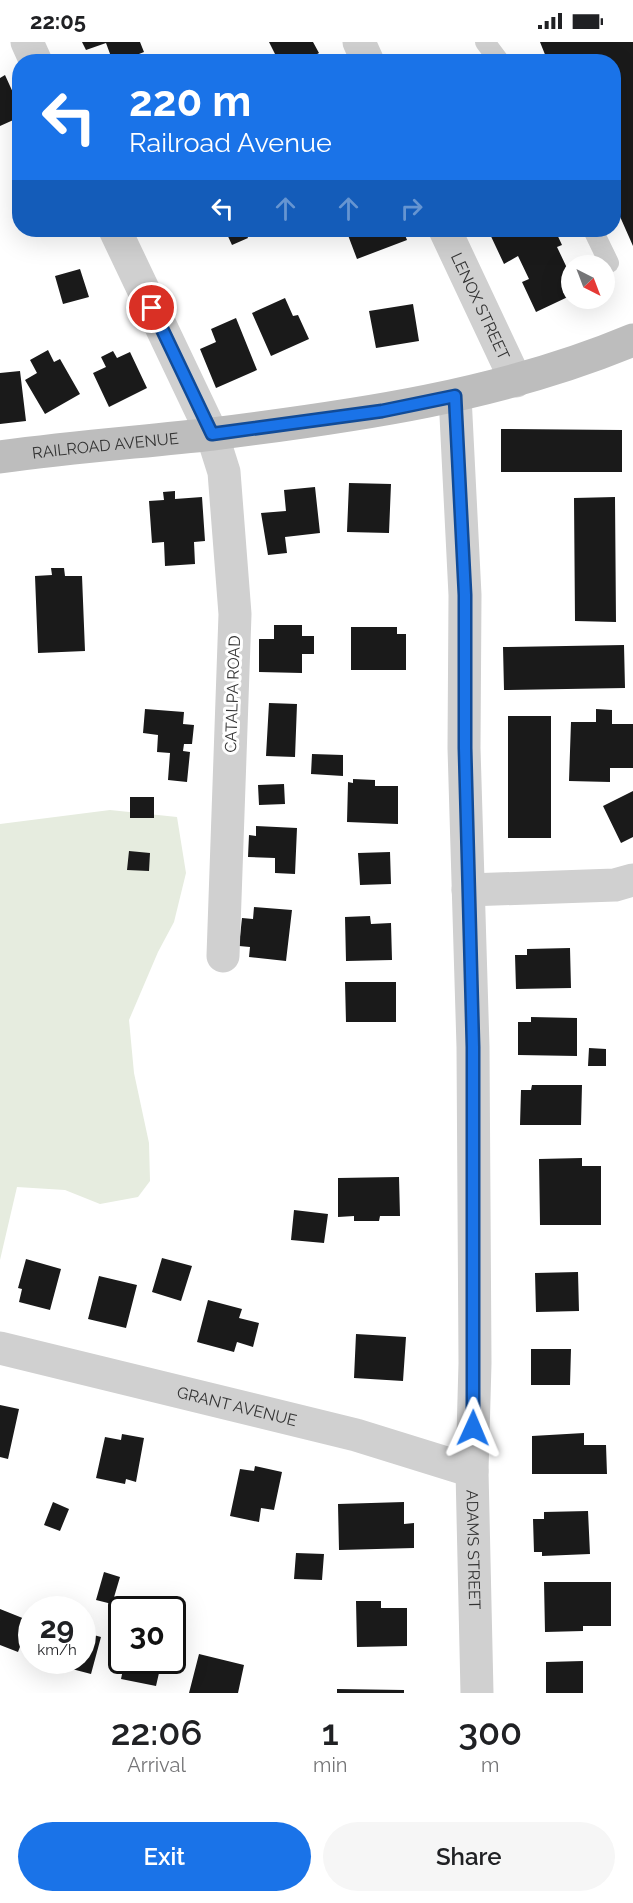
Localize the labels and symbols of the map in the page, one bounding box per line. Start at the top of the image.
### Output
street label: LENOX STREET [447,250,514,363]
north arrow [561,255,615,309]
pin [126,282,177,333]
street label: RAILROAD AVENUE [31,429,180,463]
street label: CATALPA ROAD [221,635,244,753]
street label: GRANT AVENUE [175,1383,299,1430]
position arrow [441,1396,505,1460]
street label: ADAMS STREET [462,1489,484,1610]
speed limit sign: 30 [108,1596,186,1674]

